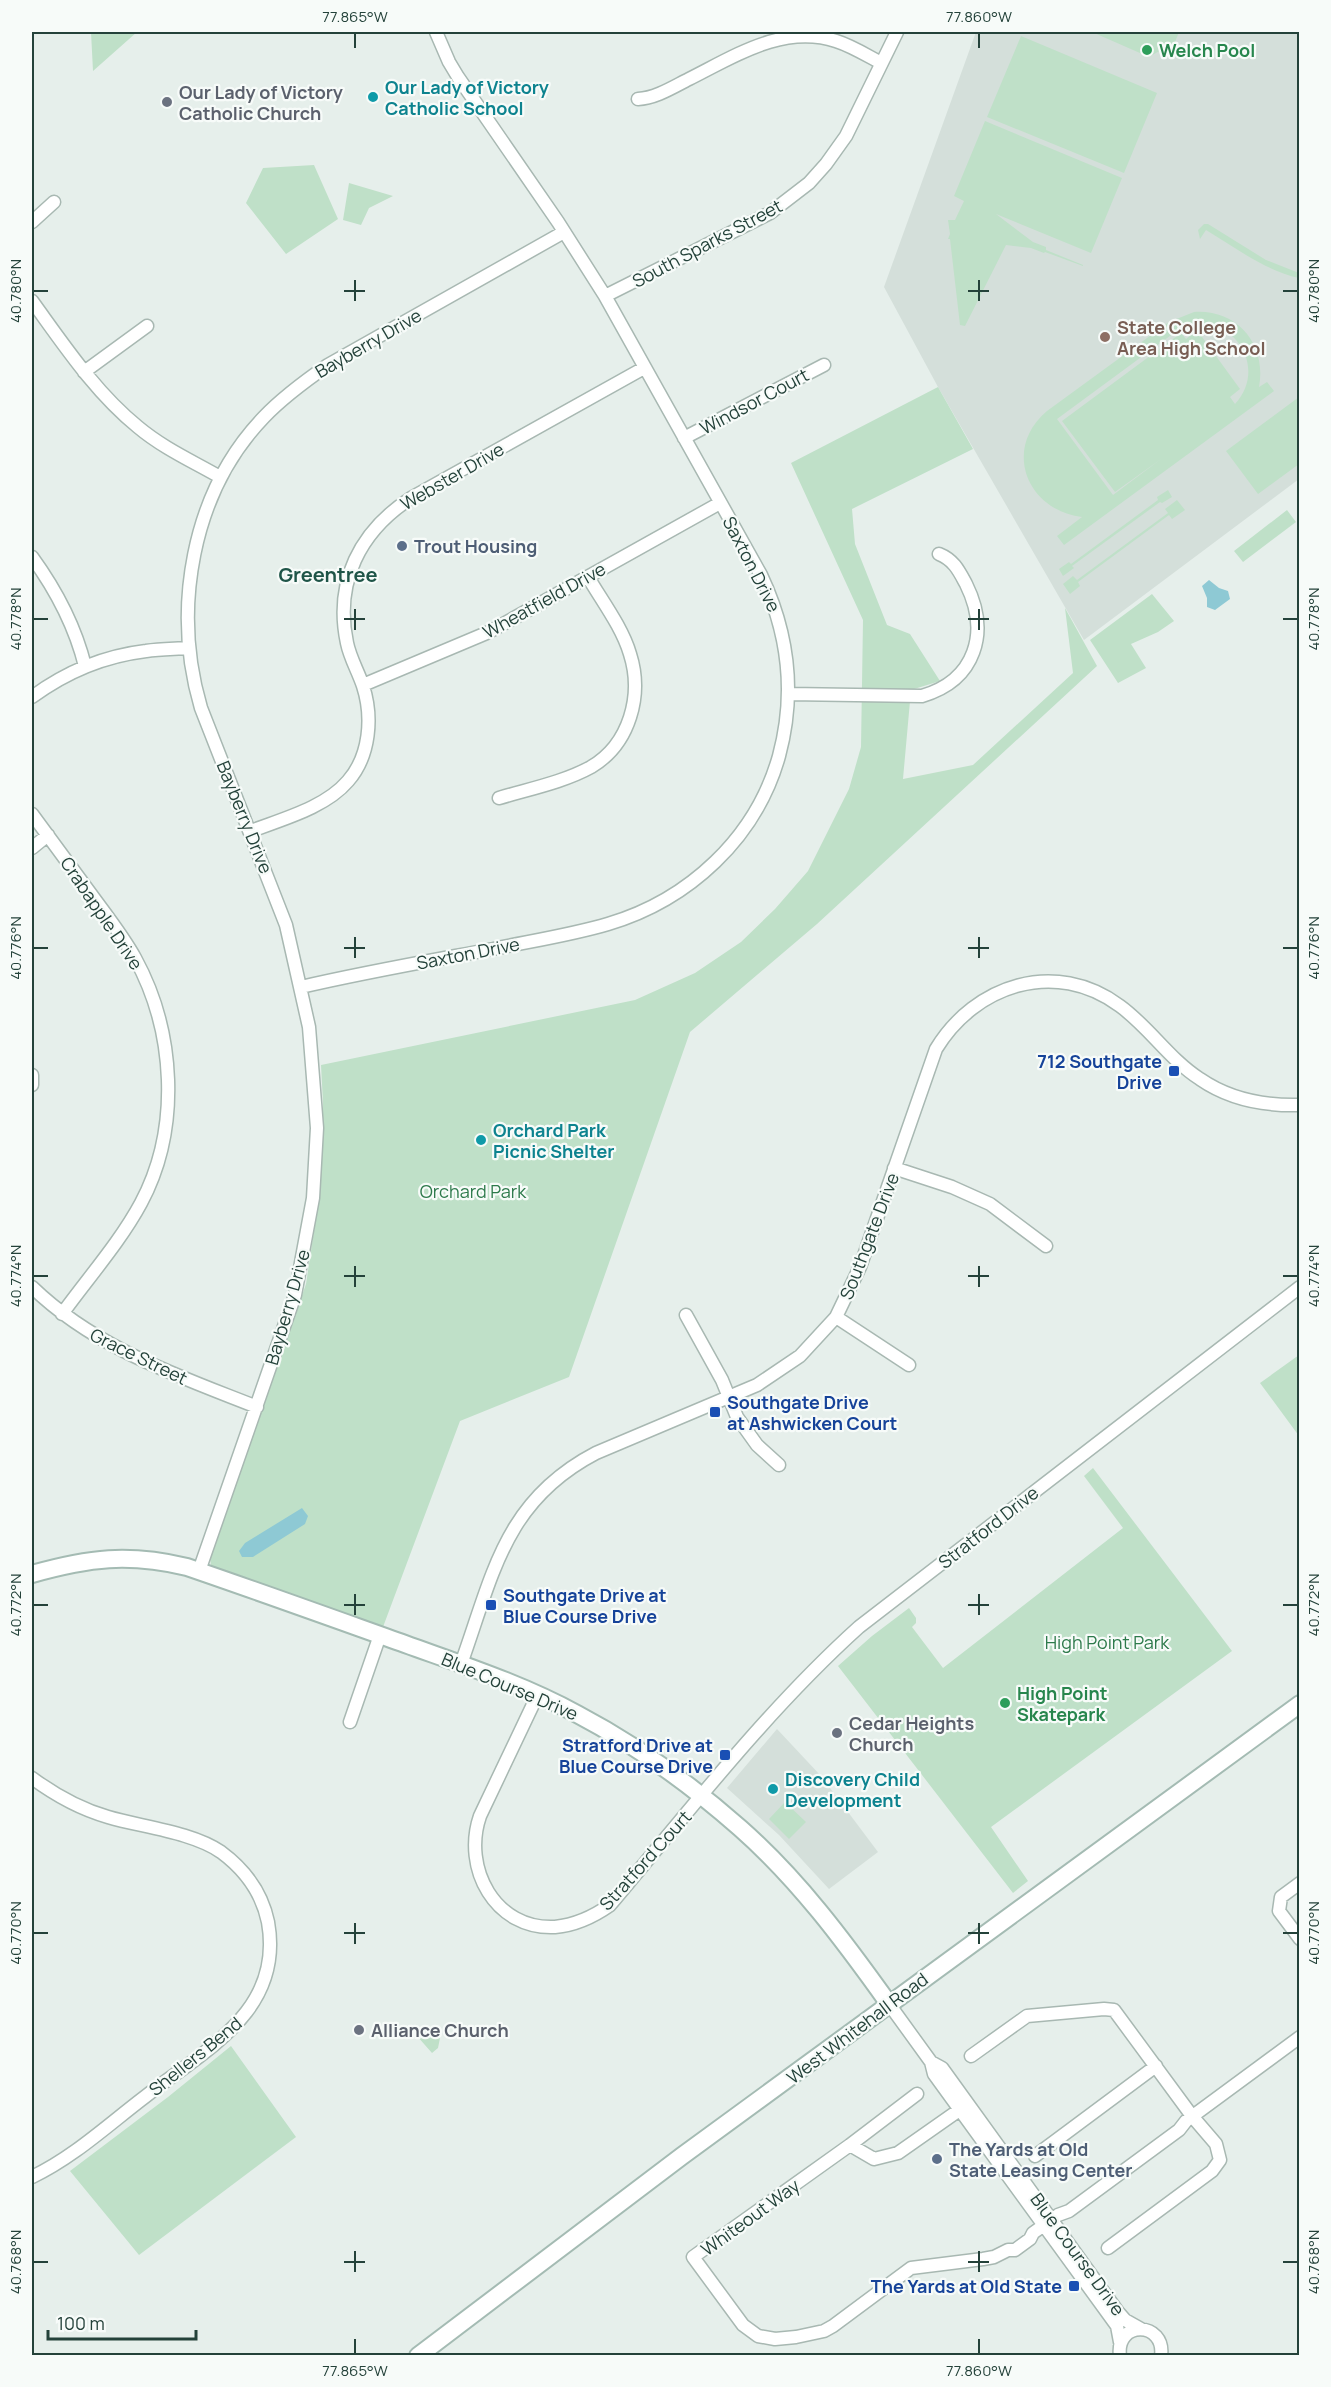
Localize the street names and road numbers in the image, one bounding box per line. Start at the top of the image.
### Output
street label: South Sparks Street [628,193,786,293]
street label: Bayberry Drive [310,303,426,383]
street label: Windsor Court [695,362,813,440]
street label: Webster Drive [396,437,508,515]
street label: Saxton Drive [718,512,786,616]
street label: Wheatfield Drive [478,556,610,644]
street label: Bayberry Drive [212,757,278,877]
street label: Crabapple Drive [55,852,149,974]
street label: Saxton Drive [414,931,522,975]
street label: Southgate Drive [834,1169,904,1303]
street label: Bayberry Drive [259,1246,315,1368]
street label: Grace Street [86,1322,192,1390]
street label: Stratford Drive [933,1480,1043,1574]
street label: Blue Course Drive [438,1646,582,1726]
street label: Stratford Court [594,1805,696,1915]
street label: West Whitehall Road [781,1967,933,2089]
street label: Shellers Bend [144,2011,246,2101]
street label: Whiteout Way [696,2173,804,2261]
street label: Blue Course Drive [1025,2188,1131,2320]

